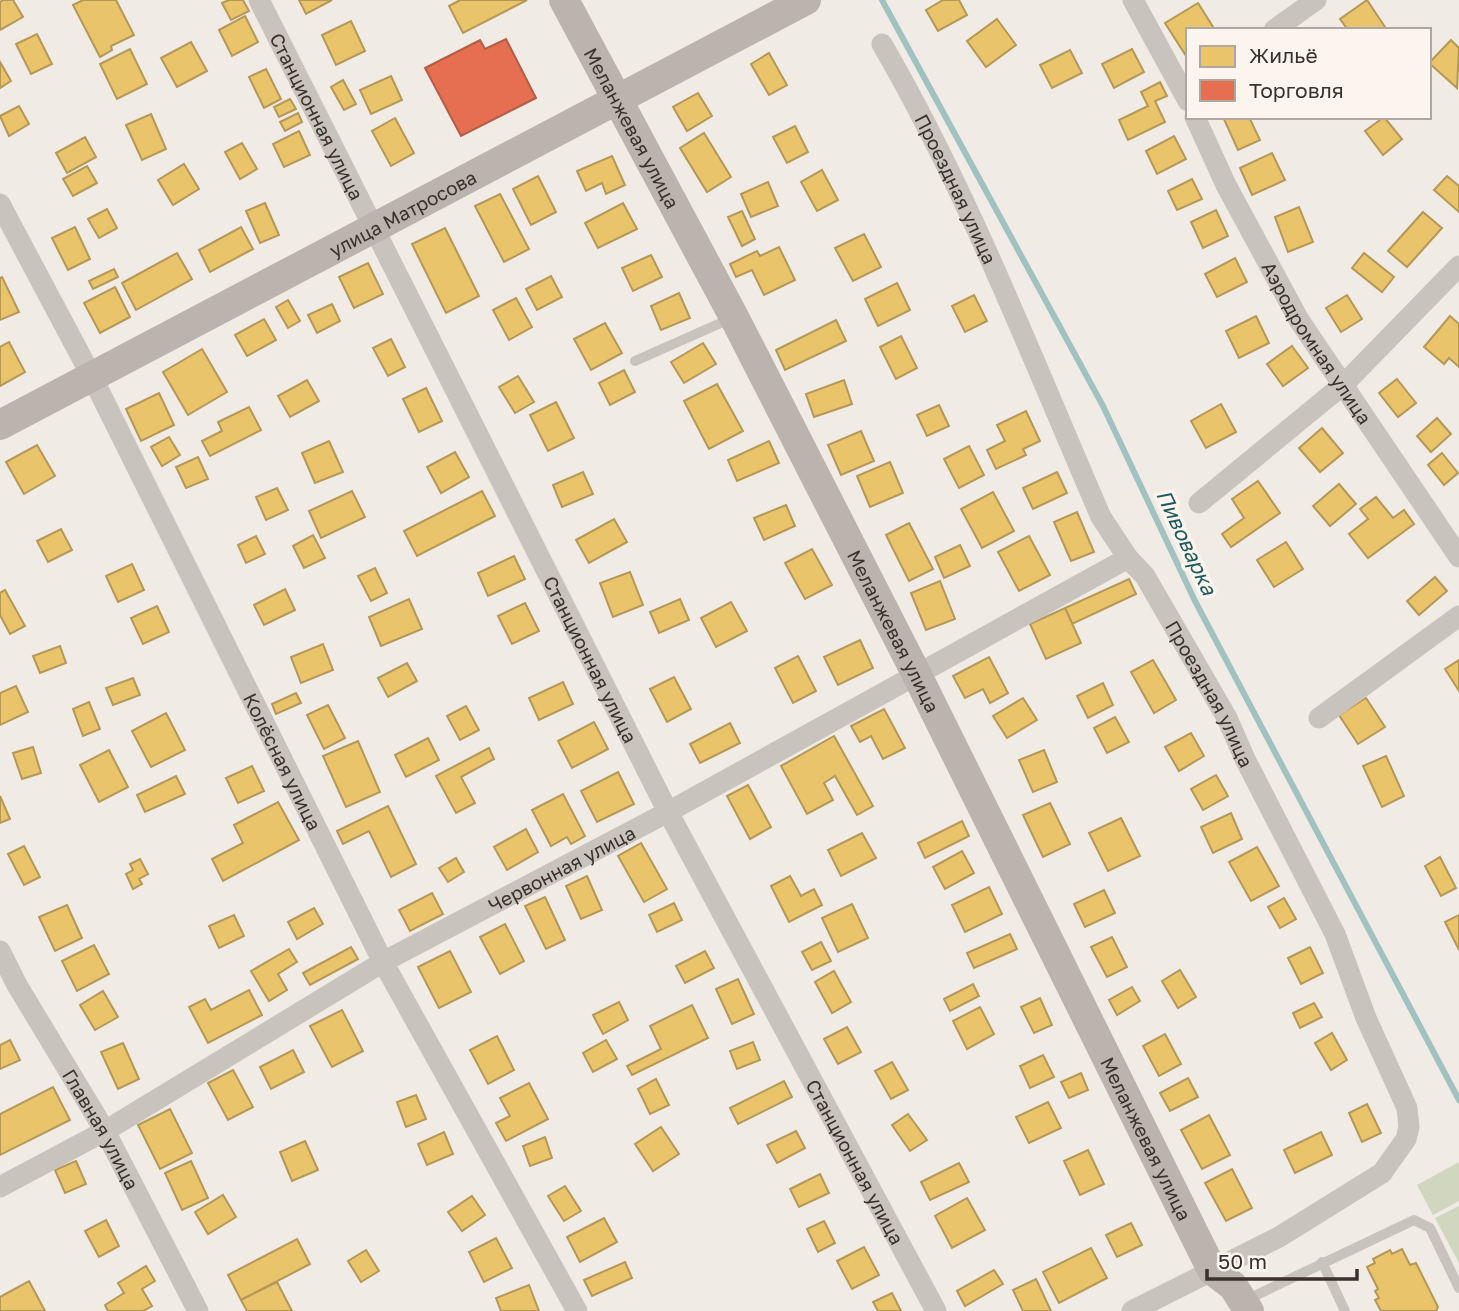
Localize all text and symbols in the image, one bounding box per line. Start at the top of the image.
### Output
legend [1186,28,1431,119]
street label: Станционная улица [266,29,369,204]
text: Жильё [1249,42,1318,68]
street label: Меланжевая улица [580,43,685,212]
text: Торговля [1249,77,1344,103]
street label: Проездная улица [911,110,1002,267]
street label: улица Матросова [325,165,480,261]
street label: Аэродромная улица [1258,257,1377,428]
water label: Пивоварка [1151,485,1223,600]
street label: Меланжевая улица [843,546,945,716]
street label: Станционная улица [539,572,643,747]
street label: Проездная улица [1161,616,1259,771]
street label: Колёсная улица [239,689,327,834]
street label: Червонная улица [484,820,639,916]
street label: Меланжевая улица [1097,1053,1197,1224]
street label: Главная улица [59,1064,145,1193]
street label: Станционная улица [802,1075,909,1248]
scale bar [1207,1238,1358,1282]
text: 50 m [1218,1248,1267,1274]

